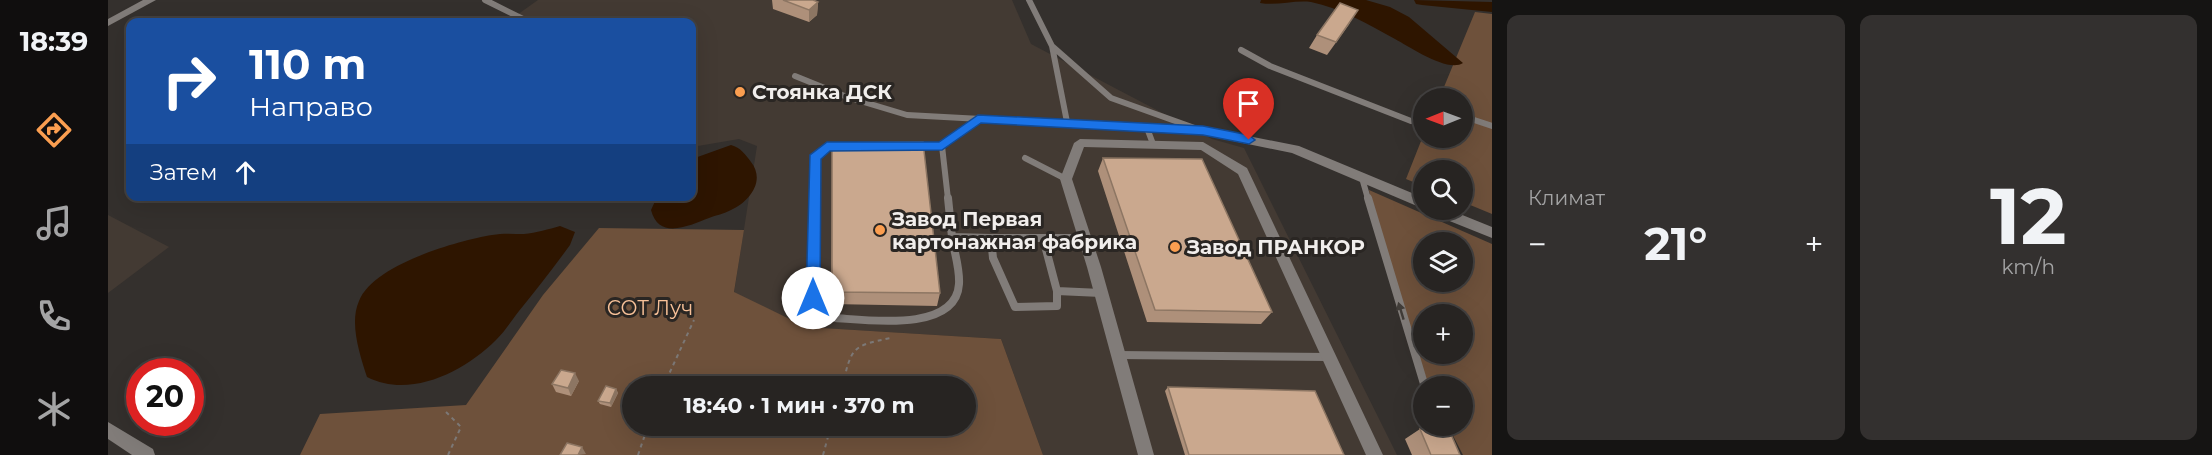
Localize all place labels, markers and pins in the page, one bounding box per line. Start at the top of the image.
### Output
pin [1223,78,1274,140]
place label: Стоянка ДСК [752,80,892,104]
marker: Стоянка ДСК [733,85,747,99]
place label: Завод Первая картонажная фабрика [891,207,1137,254]
marker: Завод Первая картонажная фабрика [873,223,887,237]
place label: Завод ПРАНКОР [1186,235,1365,259]
marker: Завод ПРАНКОР [1168,240,1182,254]

